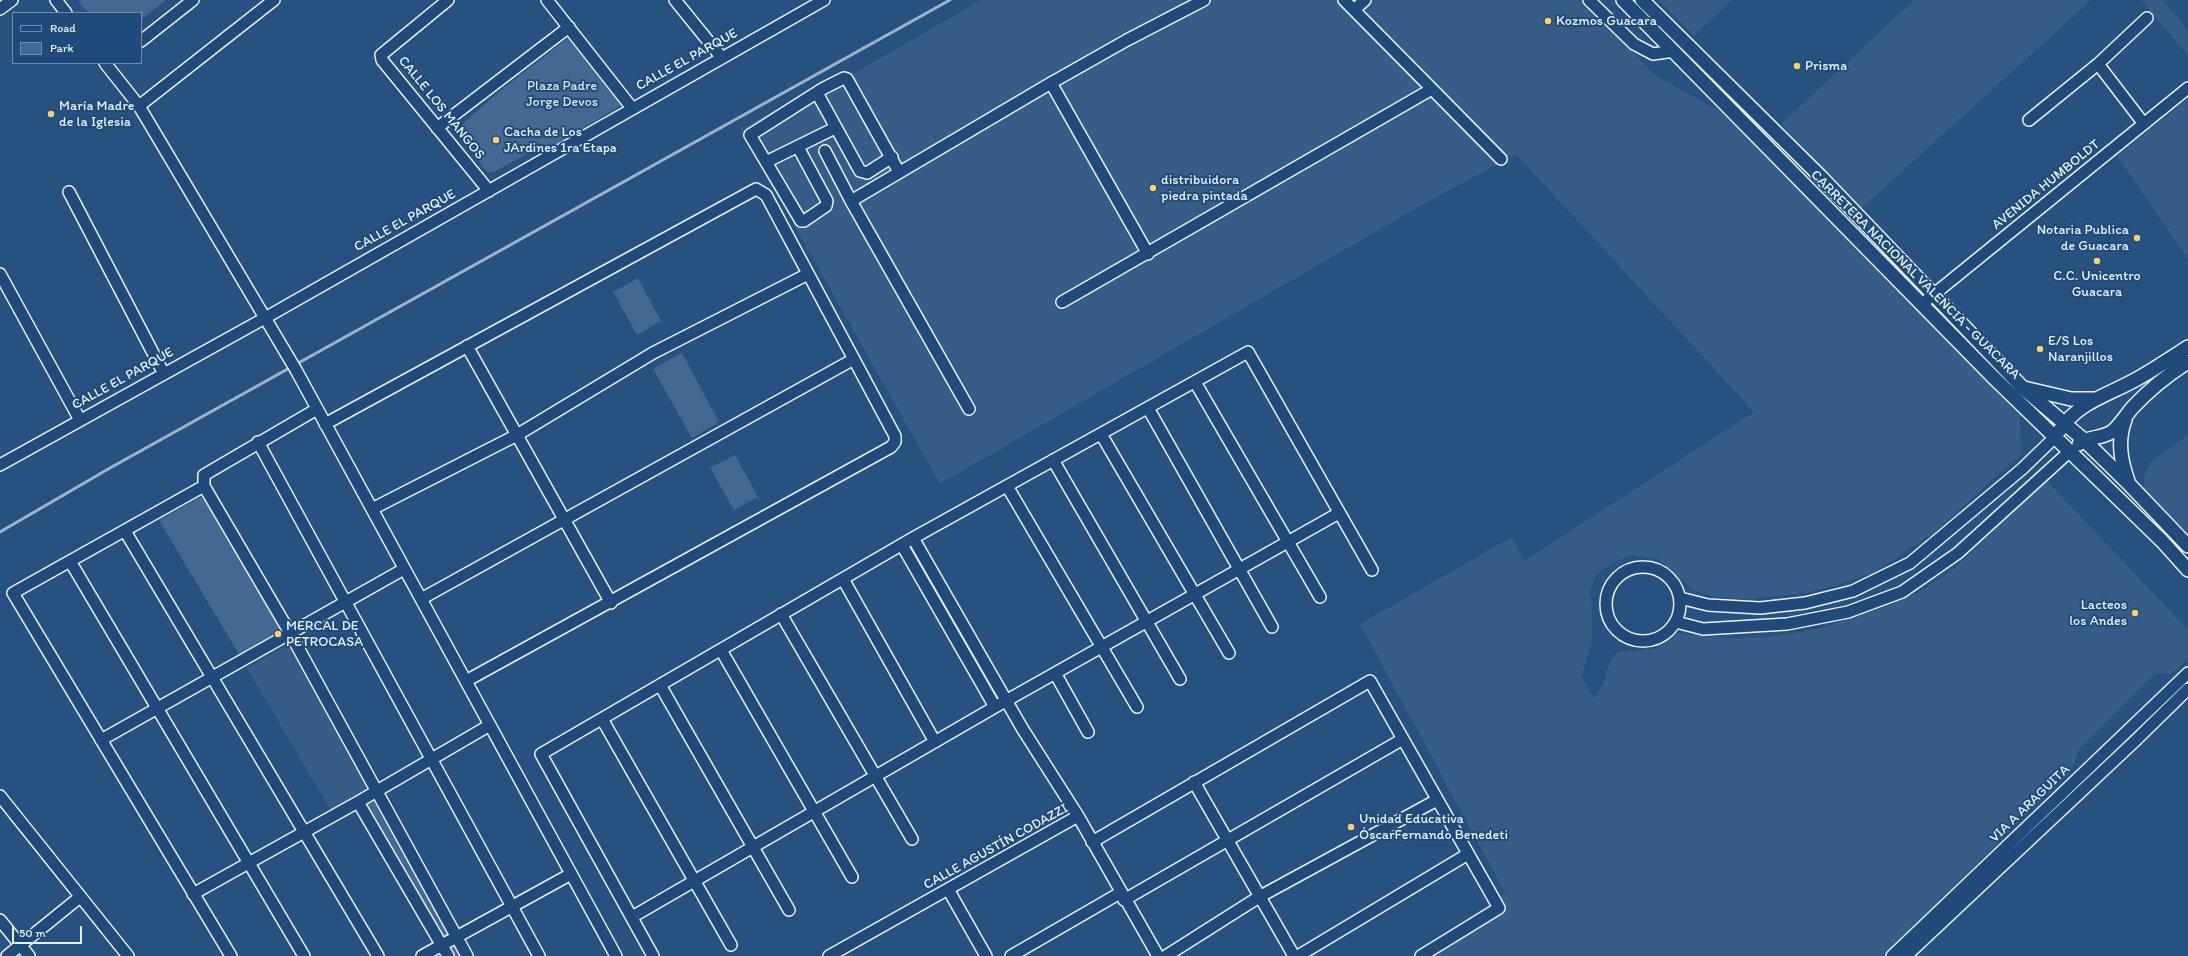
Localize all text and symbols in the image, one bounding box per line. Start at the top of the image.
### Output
legend [12,12,142,64]
place label: Kozmos Guacara [1556,13,1657,29]
marker: Kozmos Guacara [1543,16,1553,26]
text: Road [50,21,76,35]
street label: CALLE EL PARQUE [633,25,741,95]
text: Park [50,41,74,55]
street label: CALLE LOS MANGOS [394,53,488,163]
place label: Prisma [1805,58,1847,74]
marker: Prisma [1792,61,1802,71]
park label: Plaza Padre Jorge Devos [526,78,598,110]
place label: María Madre de la Iglesia [59,98,134,130]
marker: María Madre de la Iglesia [46,109,56,119]
place label: Cacha de Los JArdines 1ra Etapa [504,124,617,156]
marker: Cacha de Los JArdines 1ra Etapa [491,135,501,145]
street label: AVENIDA HUMBOLDT [1989,136,2103,234]
street label: CARRETERA NACIONAL VALENCIA - GUACARA [1807,167,2023,383]
place label: distribuidora piedra pintada [1161,172,1248,204]
marker: distribuidora piedra pintada [1148,183,1158,193]
street label: CALLE EL PARQUE [351,186,459,256]
place label: Notaria Publica de Guacara [2037,222,2129,254]
marker: Notaria Publica de Guacara [2132,233,2142,243]
marker: C.C. Unicentro Guacara [2092,256,2102,266]
place label: C.C. Unicentro Guacara [2053,268,2141,300]
place label: E/S Los Naranjillos [2048,333,2113,366]
street label: CALLE EL PARQUE [69,344,177,414]
marker: E/S Los Naranjillos [2035,344,2045,354]
place label: Lacteos los Andes [2069,597,2127,630]
marker: Lacteos los Andes [2130,608,2140,618]
place label: MERCAL DE PETROCASA [286,618,363,650]
marker: MERCAL DE PETROCASA [273,629,283,639]
street label: VIA A ARAGUITA [1986,761,2074,847]
street label: CALLE AGUSTÍN CODAZZI [921,800,1071,894]
place label: Unidad Educativa ÓscarFernando Benedeti [1359,811,1508,844]
marker: Unidad Educativa ÓscarFernando Benedeti [1346,822,1356,832]
scale bar [14,918,84,944]
text: 50 m [19,926,45,940]

